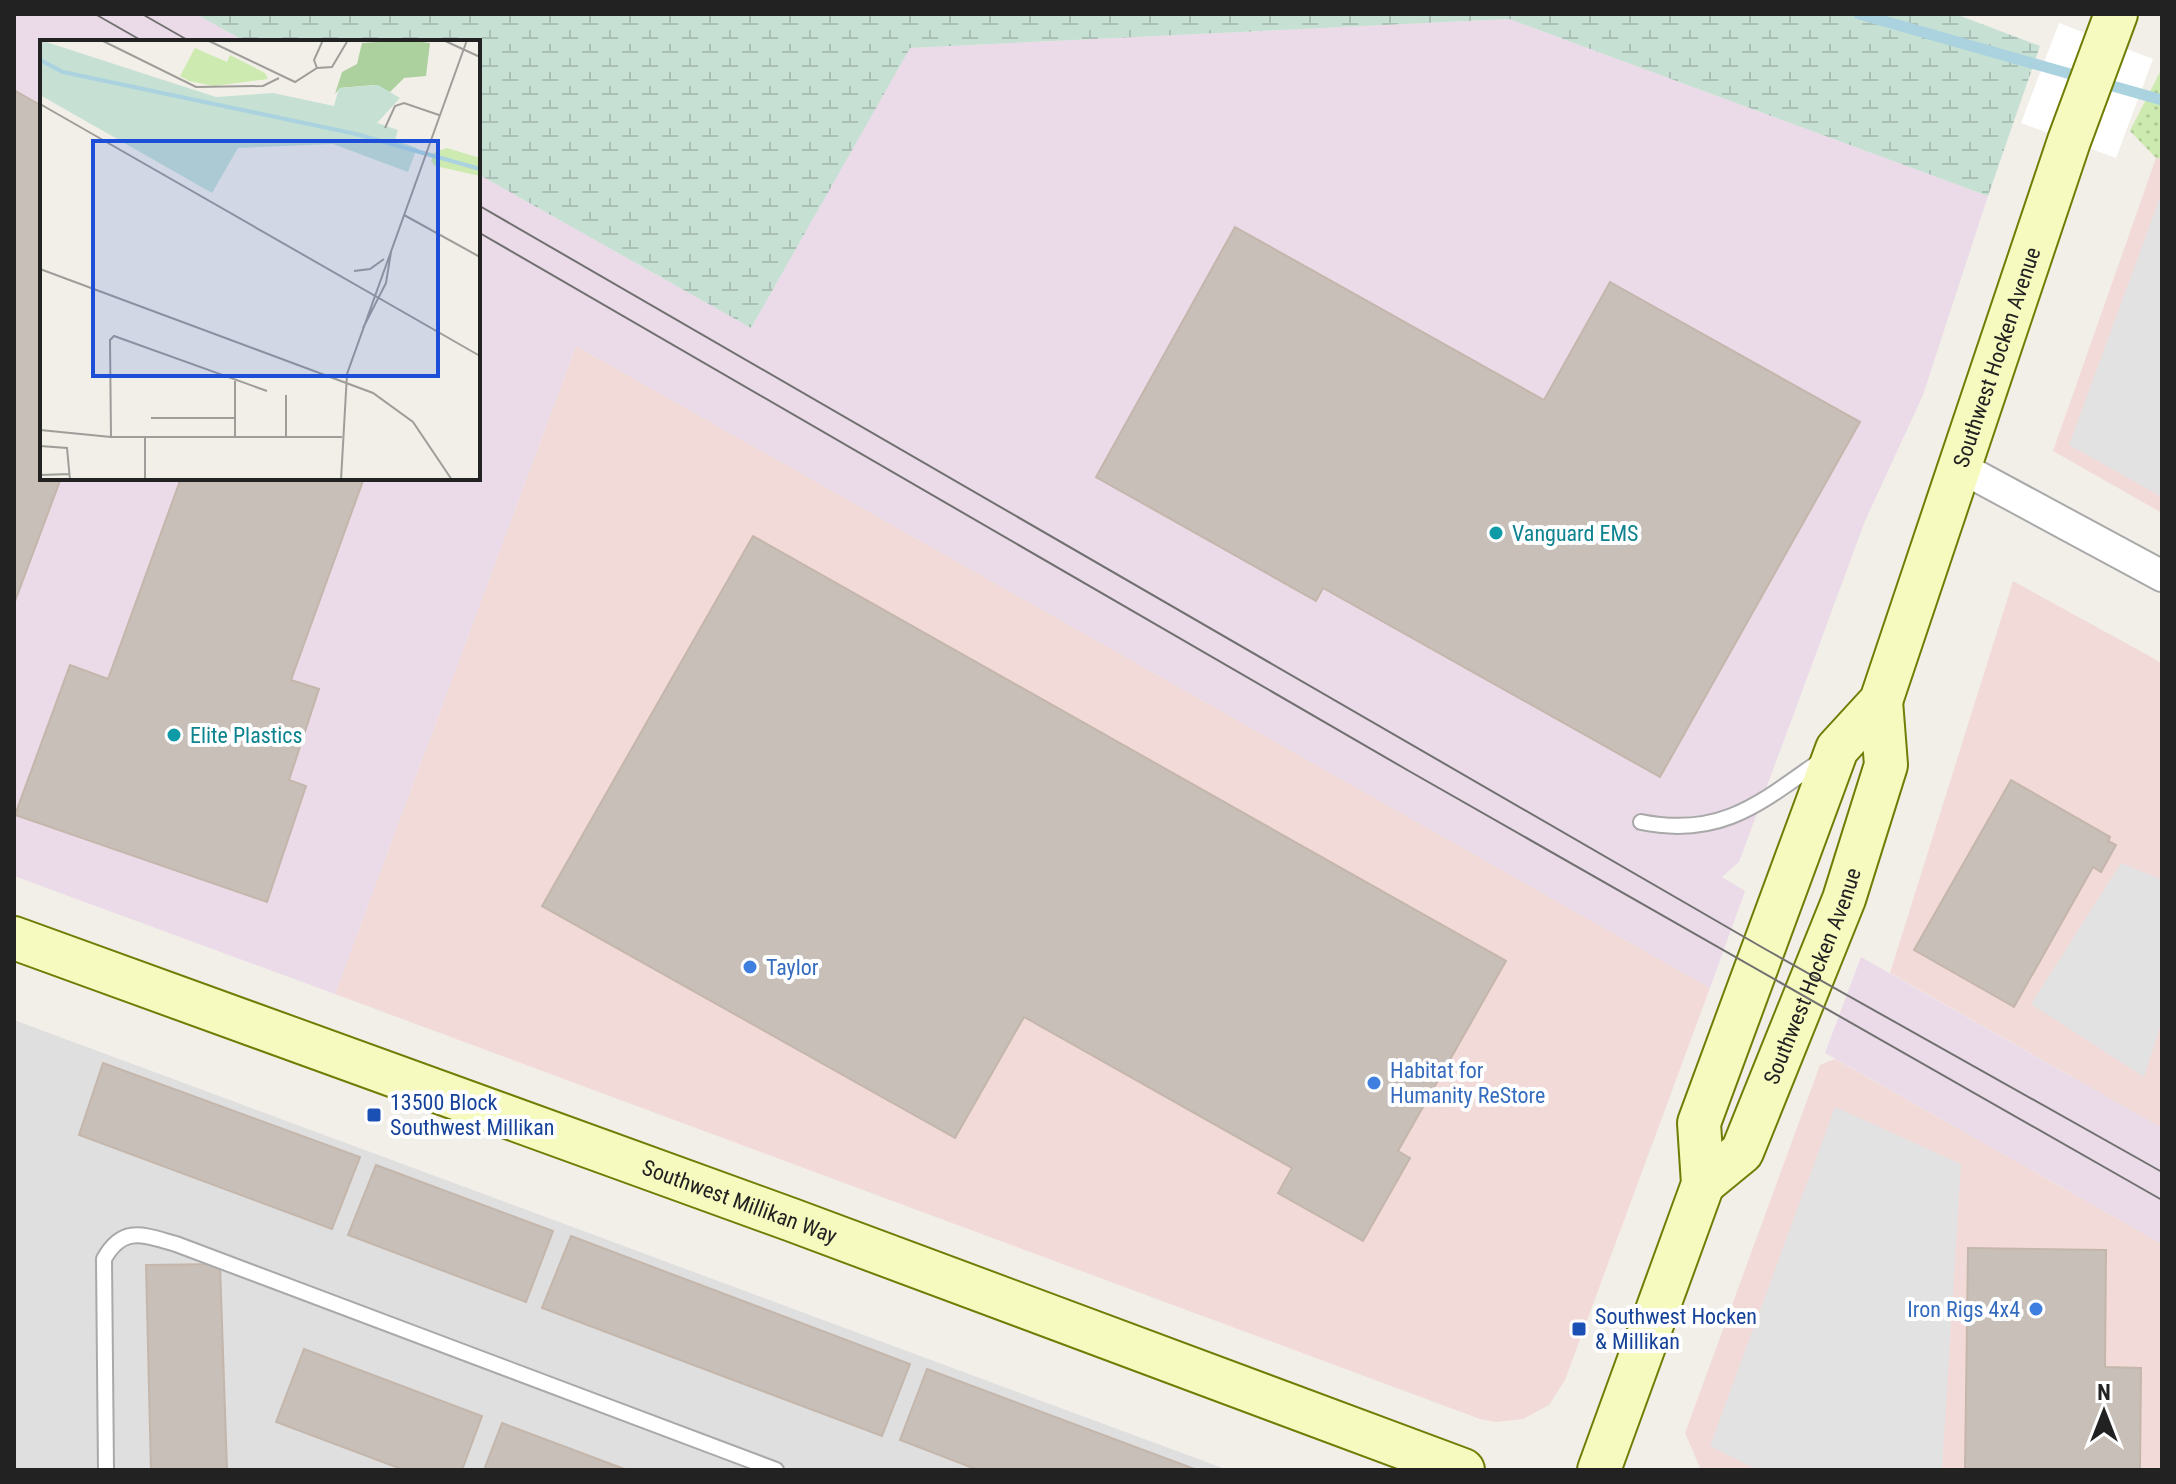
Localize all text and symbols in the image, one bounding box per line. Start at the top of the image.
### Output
inset map [40,40,480,480]
street label: Southwest Hocken Avenue [1948,244,2045,470]
place label: Vanguard EMS [1512,521,1638,546]
marker: Vanguard EMS [1487,524,1505,542]
place label: Elite Plastics [190,723,302,748]
marker: Elite Plastics [165,726,183,744]
street label: Southwest Hocken Avenue [1759,865,1866,1088]
place label: Taylor [766,955,819,980]
marker: Taylor [741,958,759,976]
place label: Habitat for Humanity ReStore [1390,1058,1545,1108]
marker: Habitat for Humanity ReStore [1365,1074,1383,1092]
place label: 13500 Block Southwest Millikan [390,1090,554,1140]
marker: 13500 Block Southwest Millikan [365,1106,383,1124]
street label: Southwest Millikan Way [639,1155,840,1249]
place label: Iron Rigs 4x4 [1907,1297,2020,1322]
marker: Iron Rigs 4x4 [2027,1300,2045,1318]
place label: Southwest Hocken & Millikan [1595,1304,1757,1354]
marker: Southwest Hocken & Millikan [1570,1320,1588,1338]
north arrow [2064,1372,2144,1452]
text: N [2097,1380,2111,1405]

